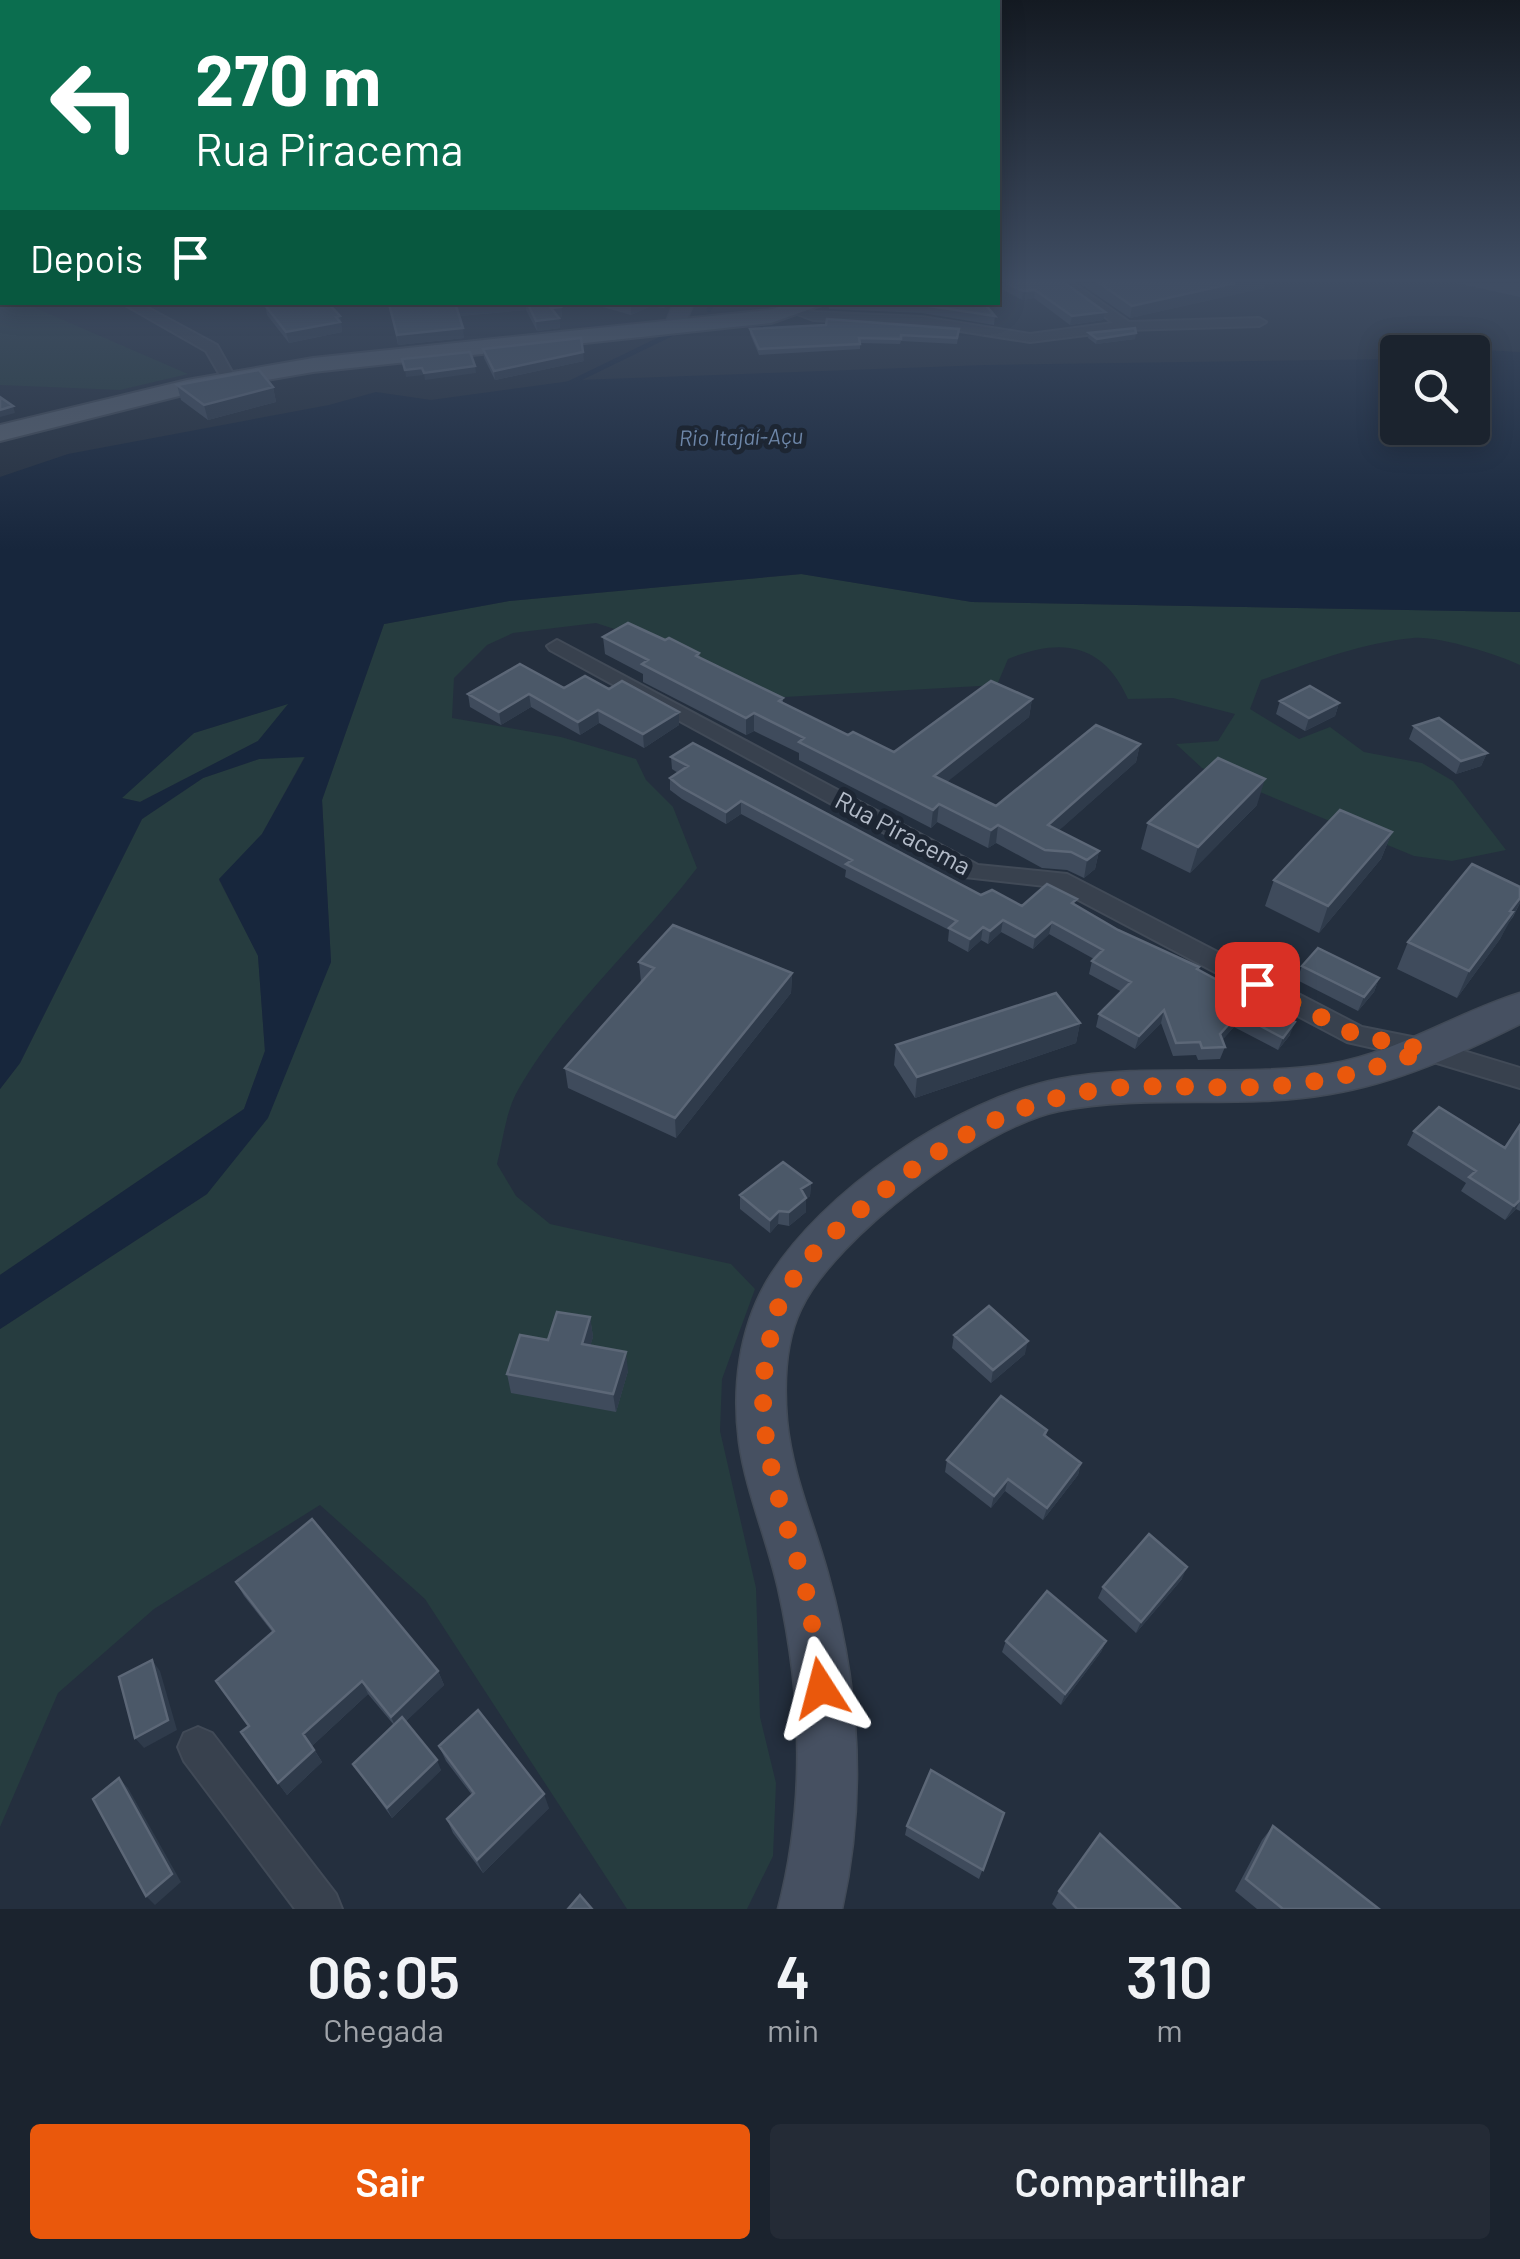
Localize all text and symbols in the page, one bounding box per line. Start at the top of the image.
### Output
text: 270 m [195,36,381,120]
icon: left [30,40,160,170]
text: Rua Piracema [195,121,464,175]
icon: arrive [163,230,218,285]
text: Depois [30,235,143,281]
map controls [1380,335,1490,445]
button: search [1380,335,1490,445]
water label: Rio Itajaí-Açu [679,422,803,450]
street label: Rua Piracema [831,784,976,880]
pin [1215,942,1300,1027]
icon: arrive [1230,957,1285,1012]
position arrow [769,1636,873,1740]
text: 06:05 [307,1939,460,2011]
text: 4 [775,1939,811,2011]
text: 310 [1126,1939,1213,2011]
text: Chegada [323,2010,444,2048]
text: min [767,2010,819,2048]
text: m [1156,2010,1183,2048]
button: Sair [30,2124,750,2239]
button: Compartilhar [770,2124,1490,2239]

